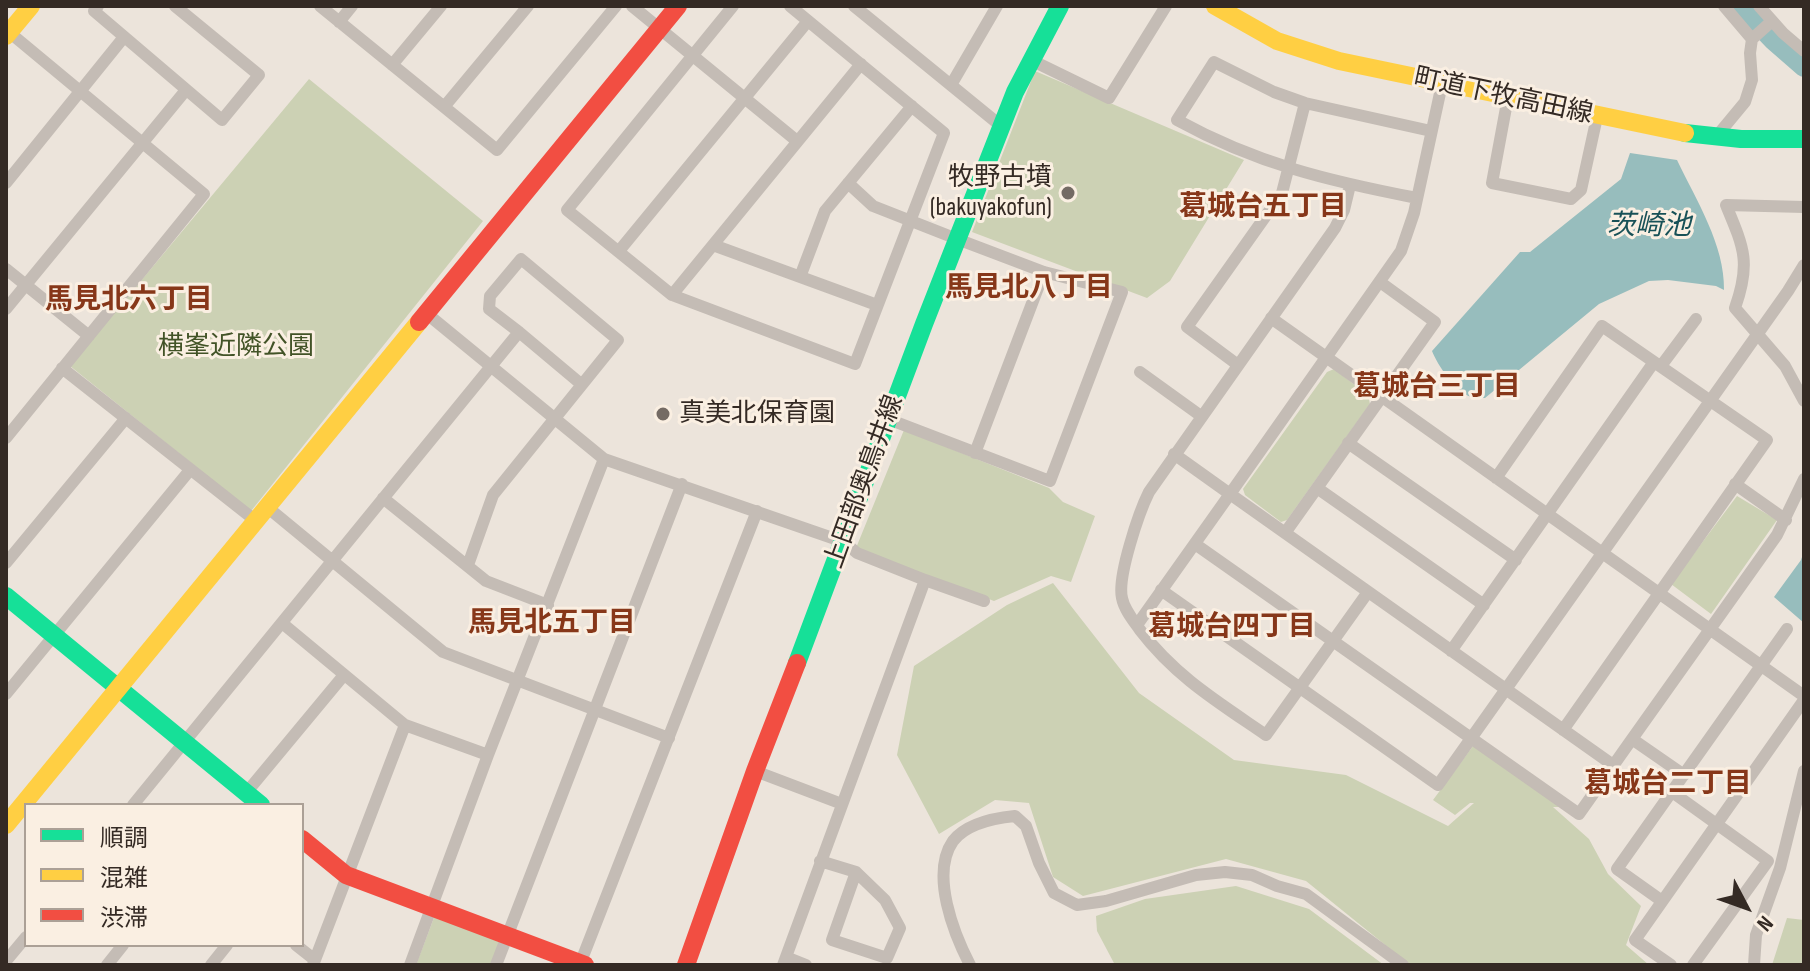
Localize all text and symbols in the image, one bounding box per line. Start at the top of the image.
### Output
street label: 町道下牧高田線 [1411,63,1595,131]
place label: 牧野古墳 (bakuyakofun) [930,162,1052,224]
marker: 牧野古墳 (bakuyakofun) [1059,184,1077,202]
district label: 葛城台五丁目 [1179,191,1347,225]
water label: 茨崎池 [1607,210,1691,244]
district label: 馬見北八丁目 [945,272,1113,306]
district label: 馬見北六丁目 [45,284,213,318]
park label: 横峯近隣公園 [158,331,314,363]
district label: 葛城台三丁目 [1353,371,1521,405]
street label: 上田部奥鳥井線 [819,391,911,573]
place label: 真美北保育園 [679,398,835,430]
marker: 真美北保育園 [654,405,672,423]
district label: 馬見北五丁目 [468,607,636,641]
district label: 葛城台四丁目 [1148,611,1316,645]
district label: 葛城台二丁目 [1584,768,1752,802]
legend [24,803,304,947]
text: 順調 [100,824,148,853]
text: 混雑 [100,864,148,893]
north arrow [1706,867,1786,947]
text: 渋滞 [100,904,148,933]
text: N [1750,910,1779,936]

